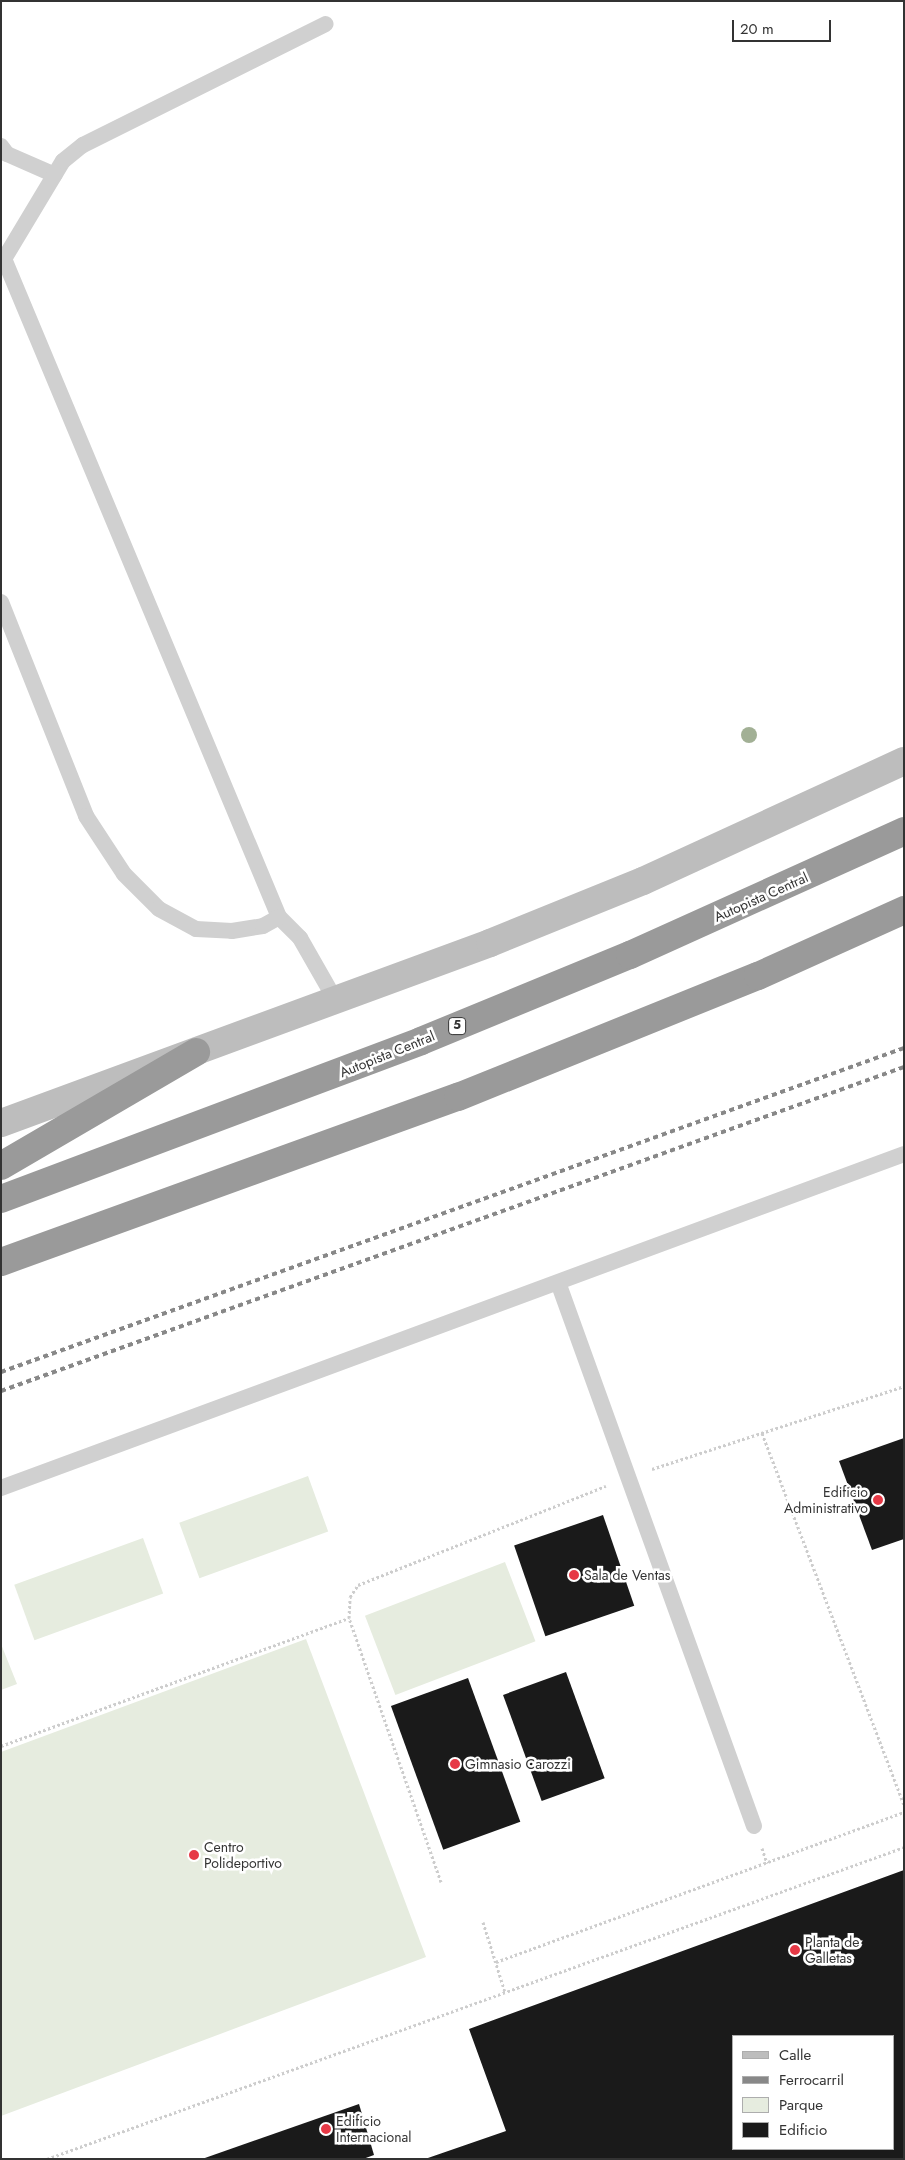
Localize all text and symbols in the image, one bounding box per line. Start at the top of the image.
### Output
scale bar [735,10,834,42]
text: 20 m [740,18,774,40]
street label: Autopista Central [711,869,811,925]
road number: 5 [447,1016,467,1036]
street label: Autopista Central [337,1027,437,1081]
place label: Edificio Administrativo [784,1484,868,1516]
marker: Edificio Administrativo [872,1494,884,1506]
place label: Sala de Ventas [584,1567,670,1583]
marker: Sala de Ventas [568,1569,580,1581]
place label: Gimnasio Carozzi [465,1756,571,1772]
marker: Gimnasio Carozzi [449,1758,461,1770]
place label: Centro Polideportivo [204,1839,282,1871]
marker: Centro Polideportivo [188,1849,200,1861]
place label: Planta de Galletas [805,1934,859,1966]
marker: Planta de Galletas [789,1944,801,1956]
legend [732,2035,895,2150]
text: Calle [779,2044,811,2066]
text: Ferrocarril [779,2069,844,2091]
text: Parque [779,2094,823,2116]
place label: Edificio Internacional [336,2113,412,2146]
text: Edificio [779,2119,827,2141]
marker: Edificio Internacional [320,2123,332,2135]

